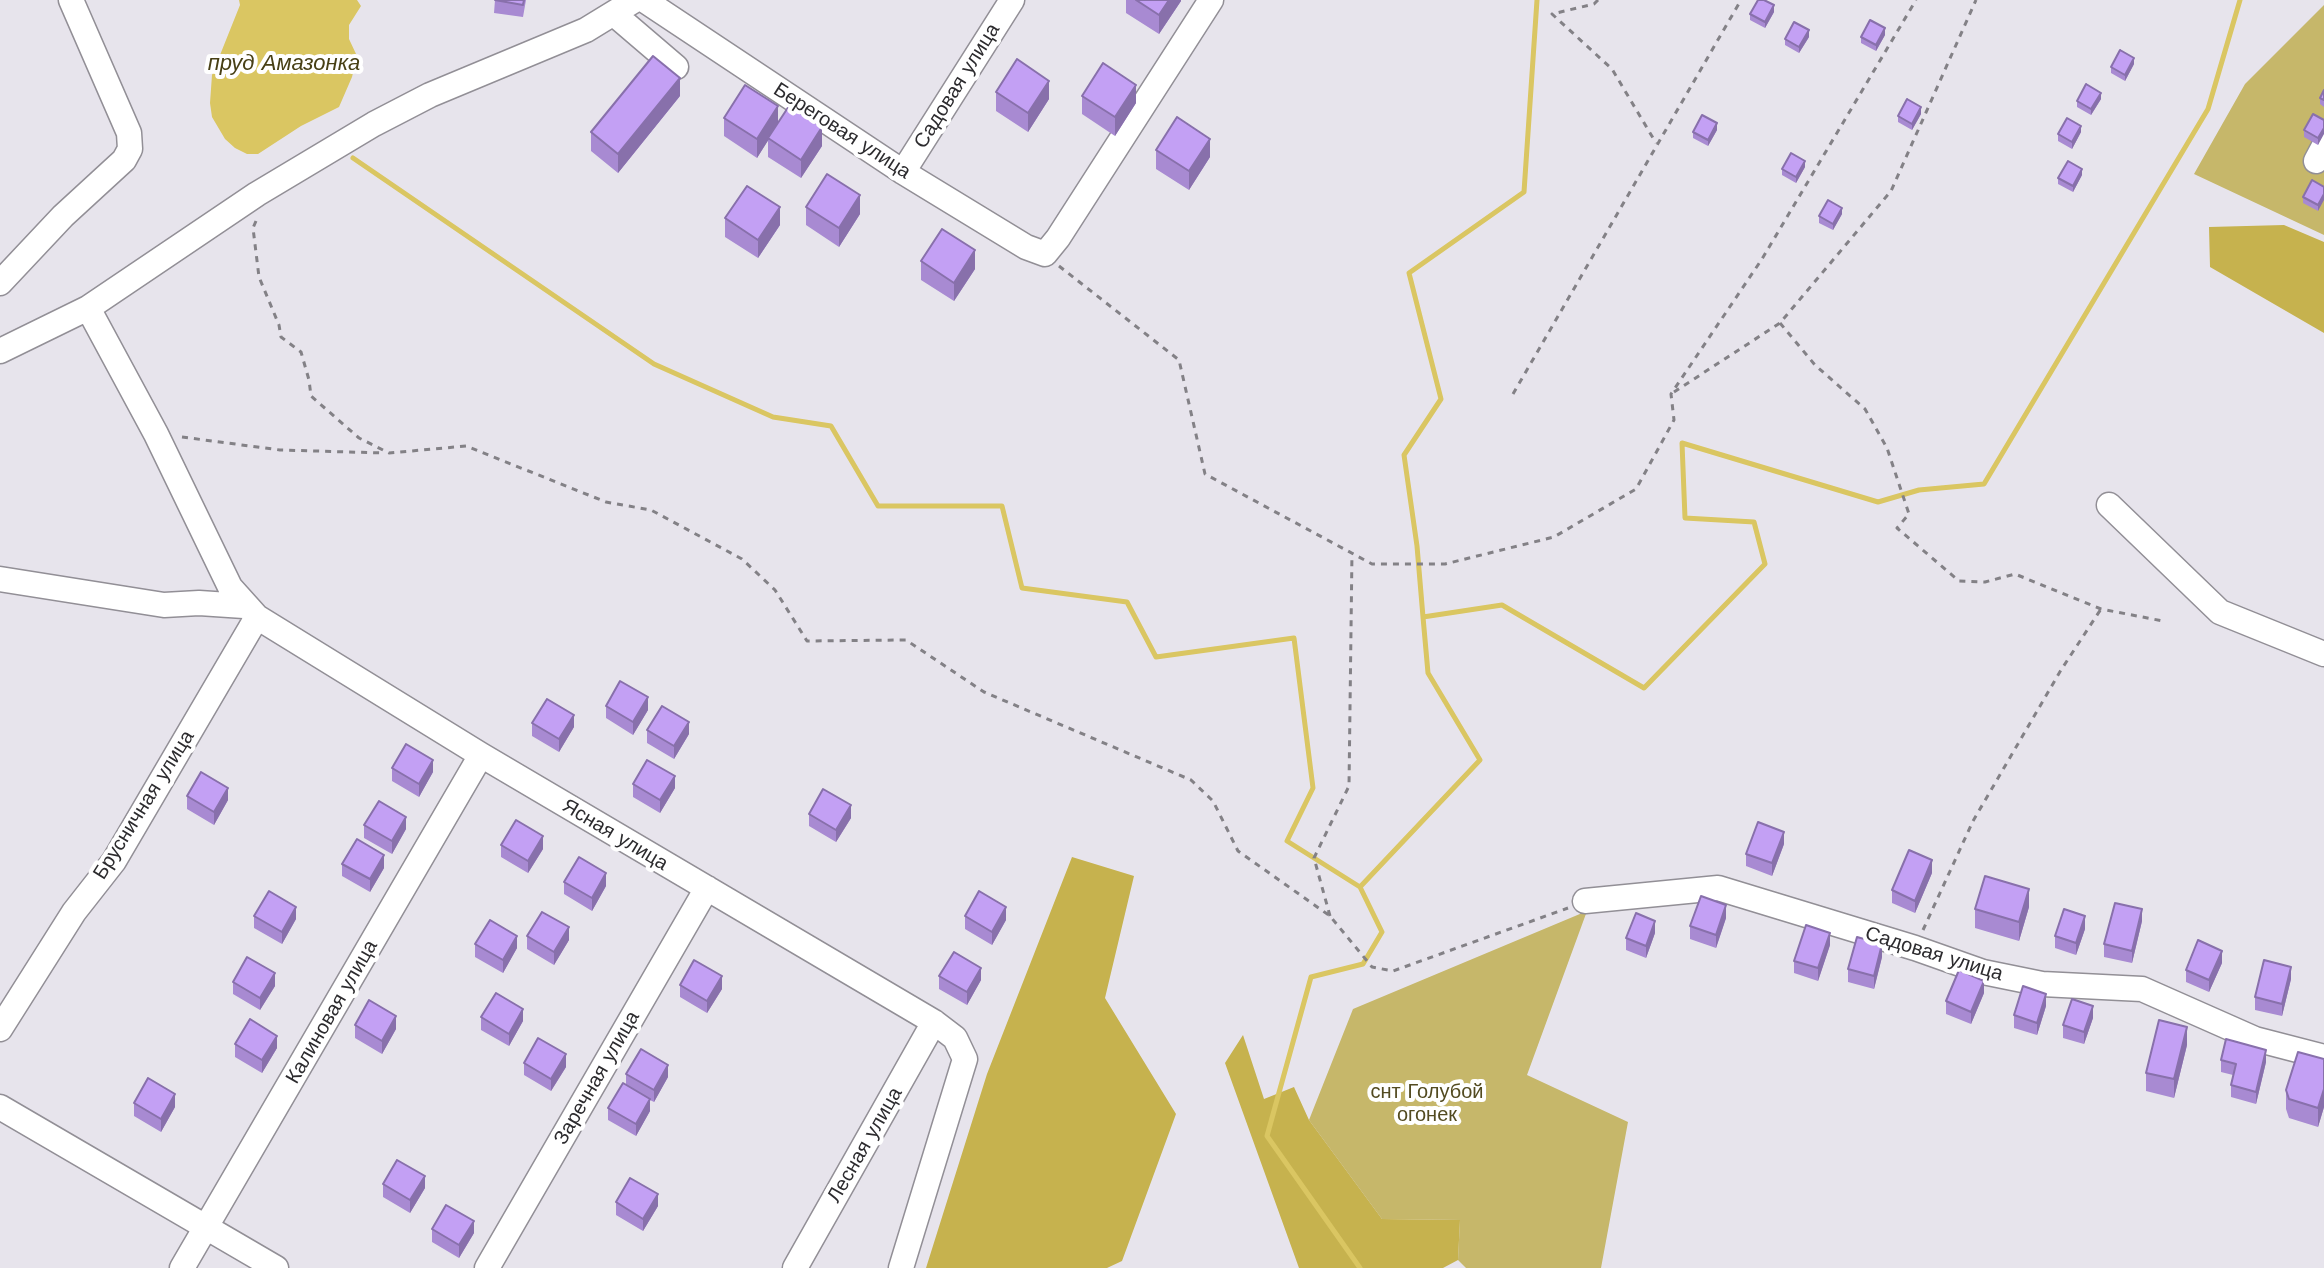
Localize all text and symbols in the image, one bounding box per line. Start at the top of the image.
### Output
street label: Садовая улица [909,19,1005,153]
water label: пруд Амазонка [208,51,360,77]
street label: Береговая улица [769,78,915,184]
street label: Брусничная улица [88,726,200,884]
street label: Ясная улица [558,794,672,876]
street label: Садовая улица [1862,922,2006,986]
street label: Калиновая улица [281,936,383,1088]
street label: Заречная улица [549,1007,645,1149]
park label: снт Голубой огонек [1371,1080,1483,1127]
street label: Лесная улица [822,1083,908,1207]

